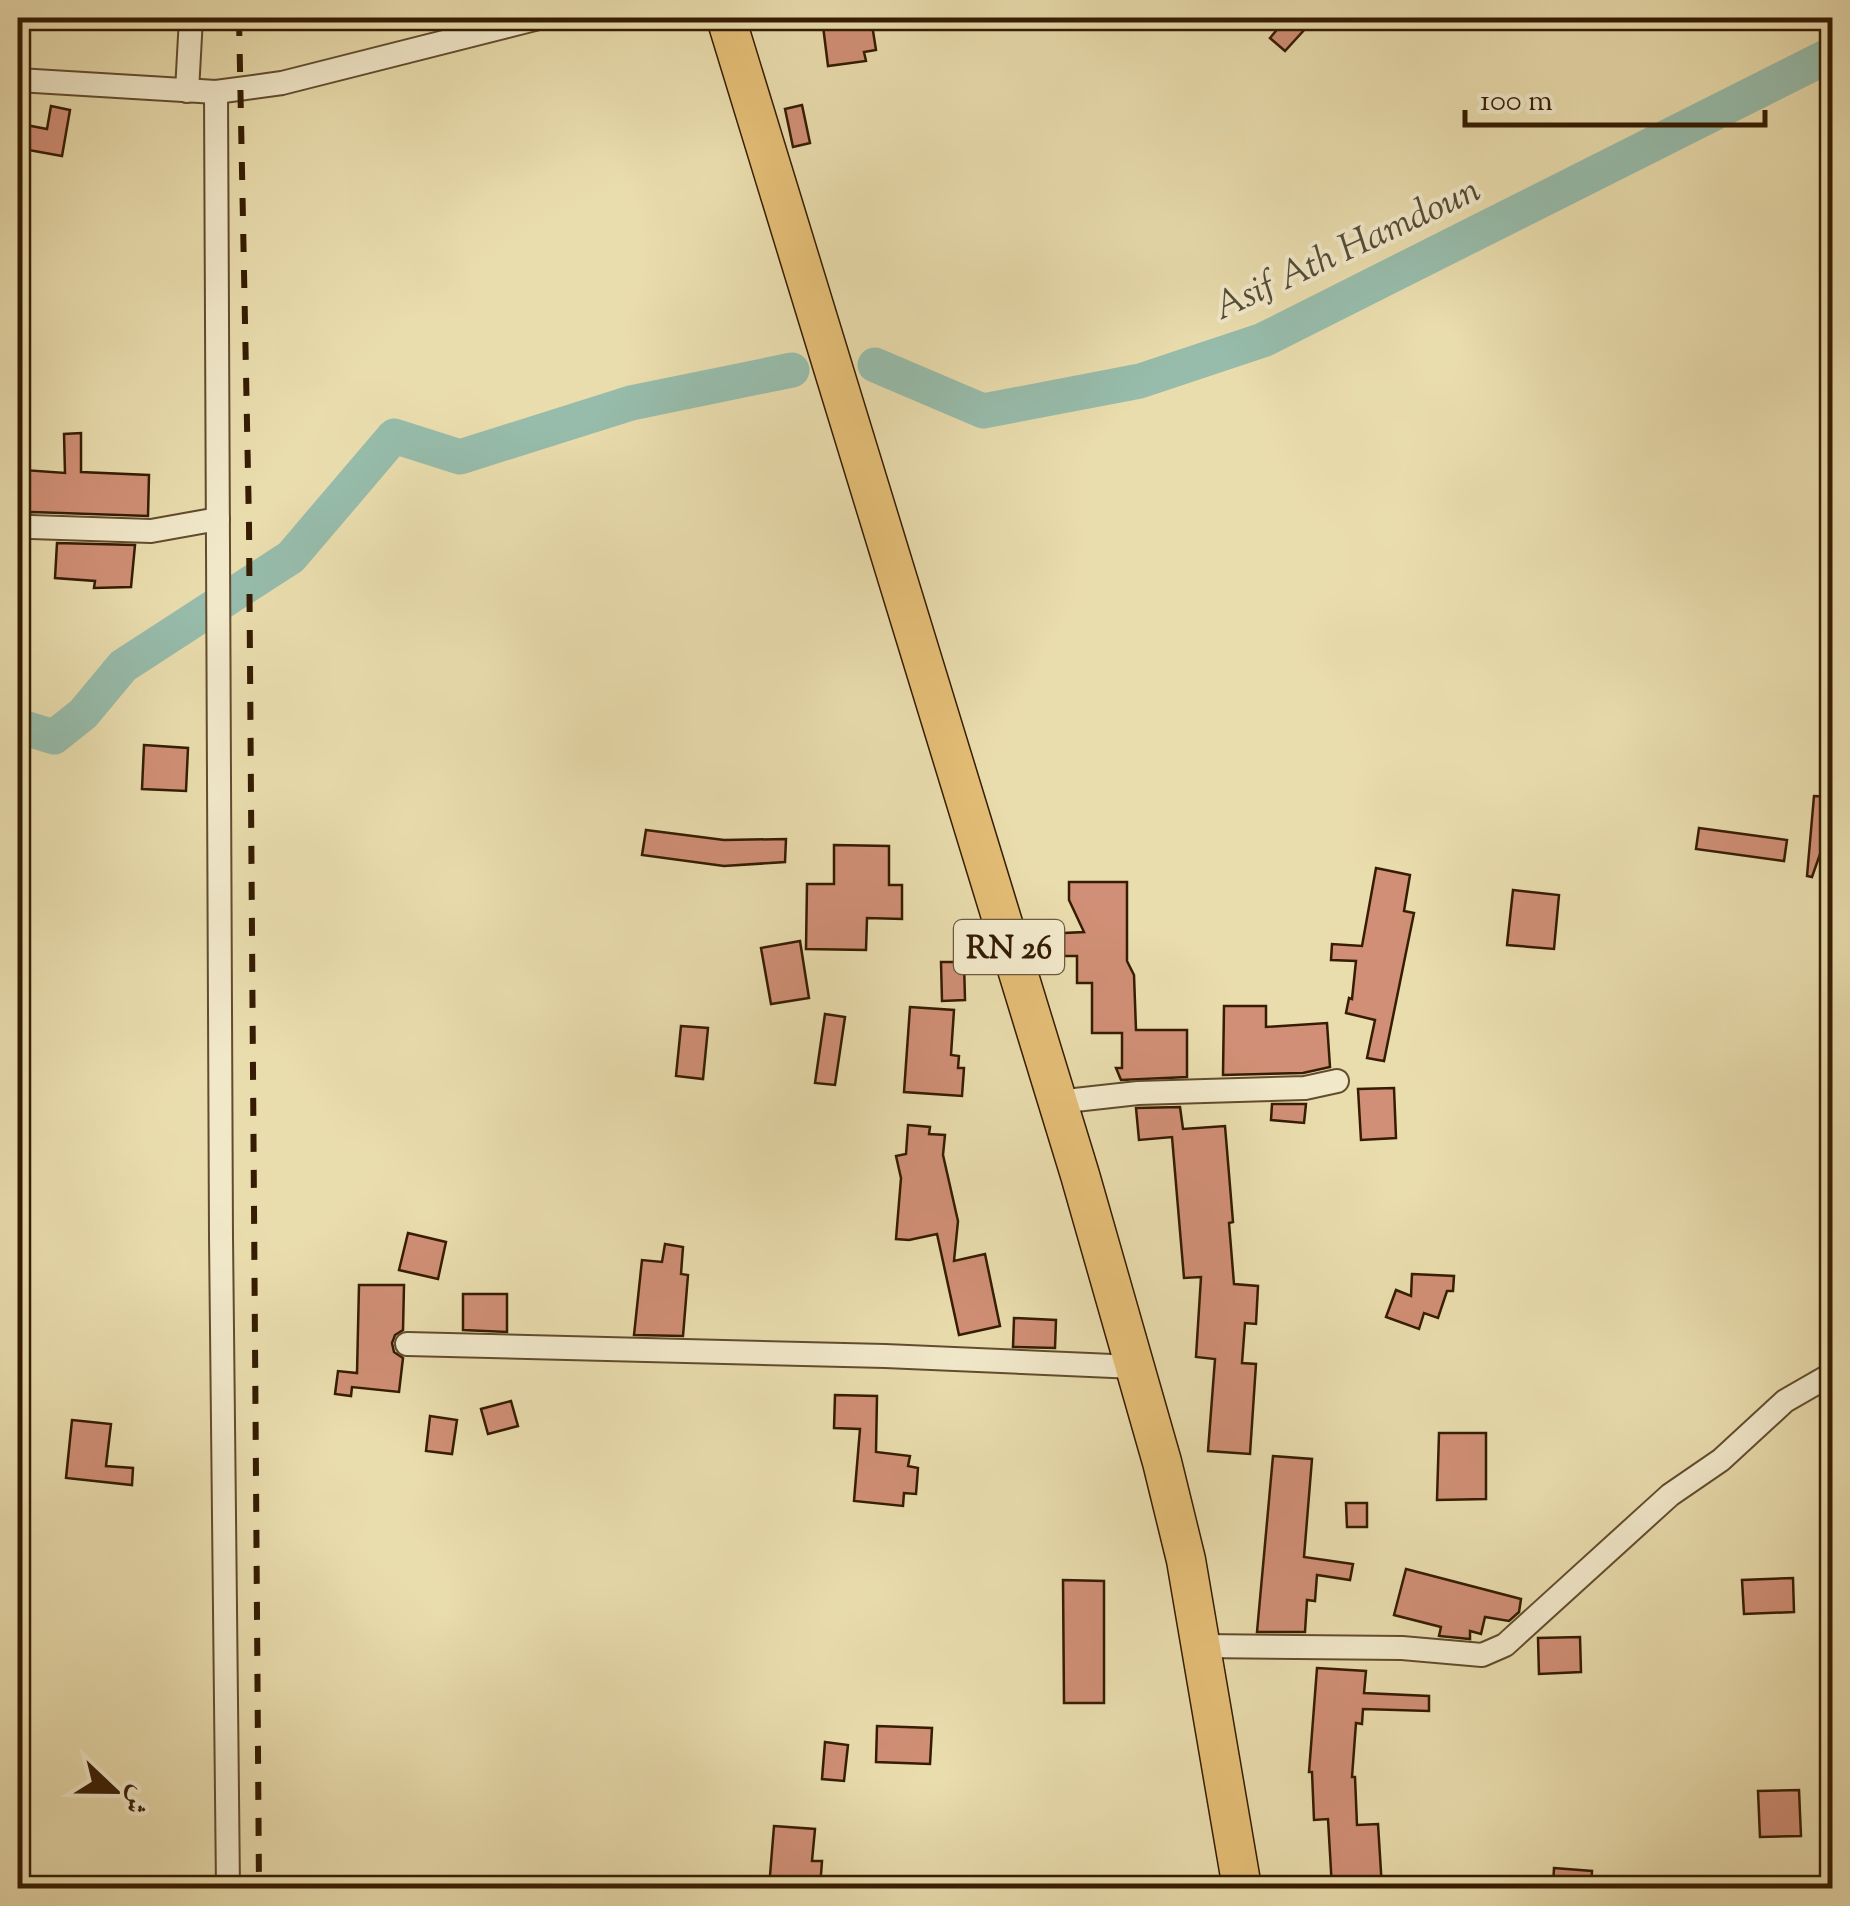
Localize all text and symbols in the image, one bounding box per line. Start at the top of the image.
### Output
scale bar [1465,65,1765,127]
text: 100 m [1480,81,1553,124]
water label: Asif Ath Hamdoun [1205,165,1490,336]
road number: RN 26 [954,920,1064,974]
north arrow [65,1741,165,1841]
text: ش [112,1779,159,1820]

